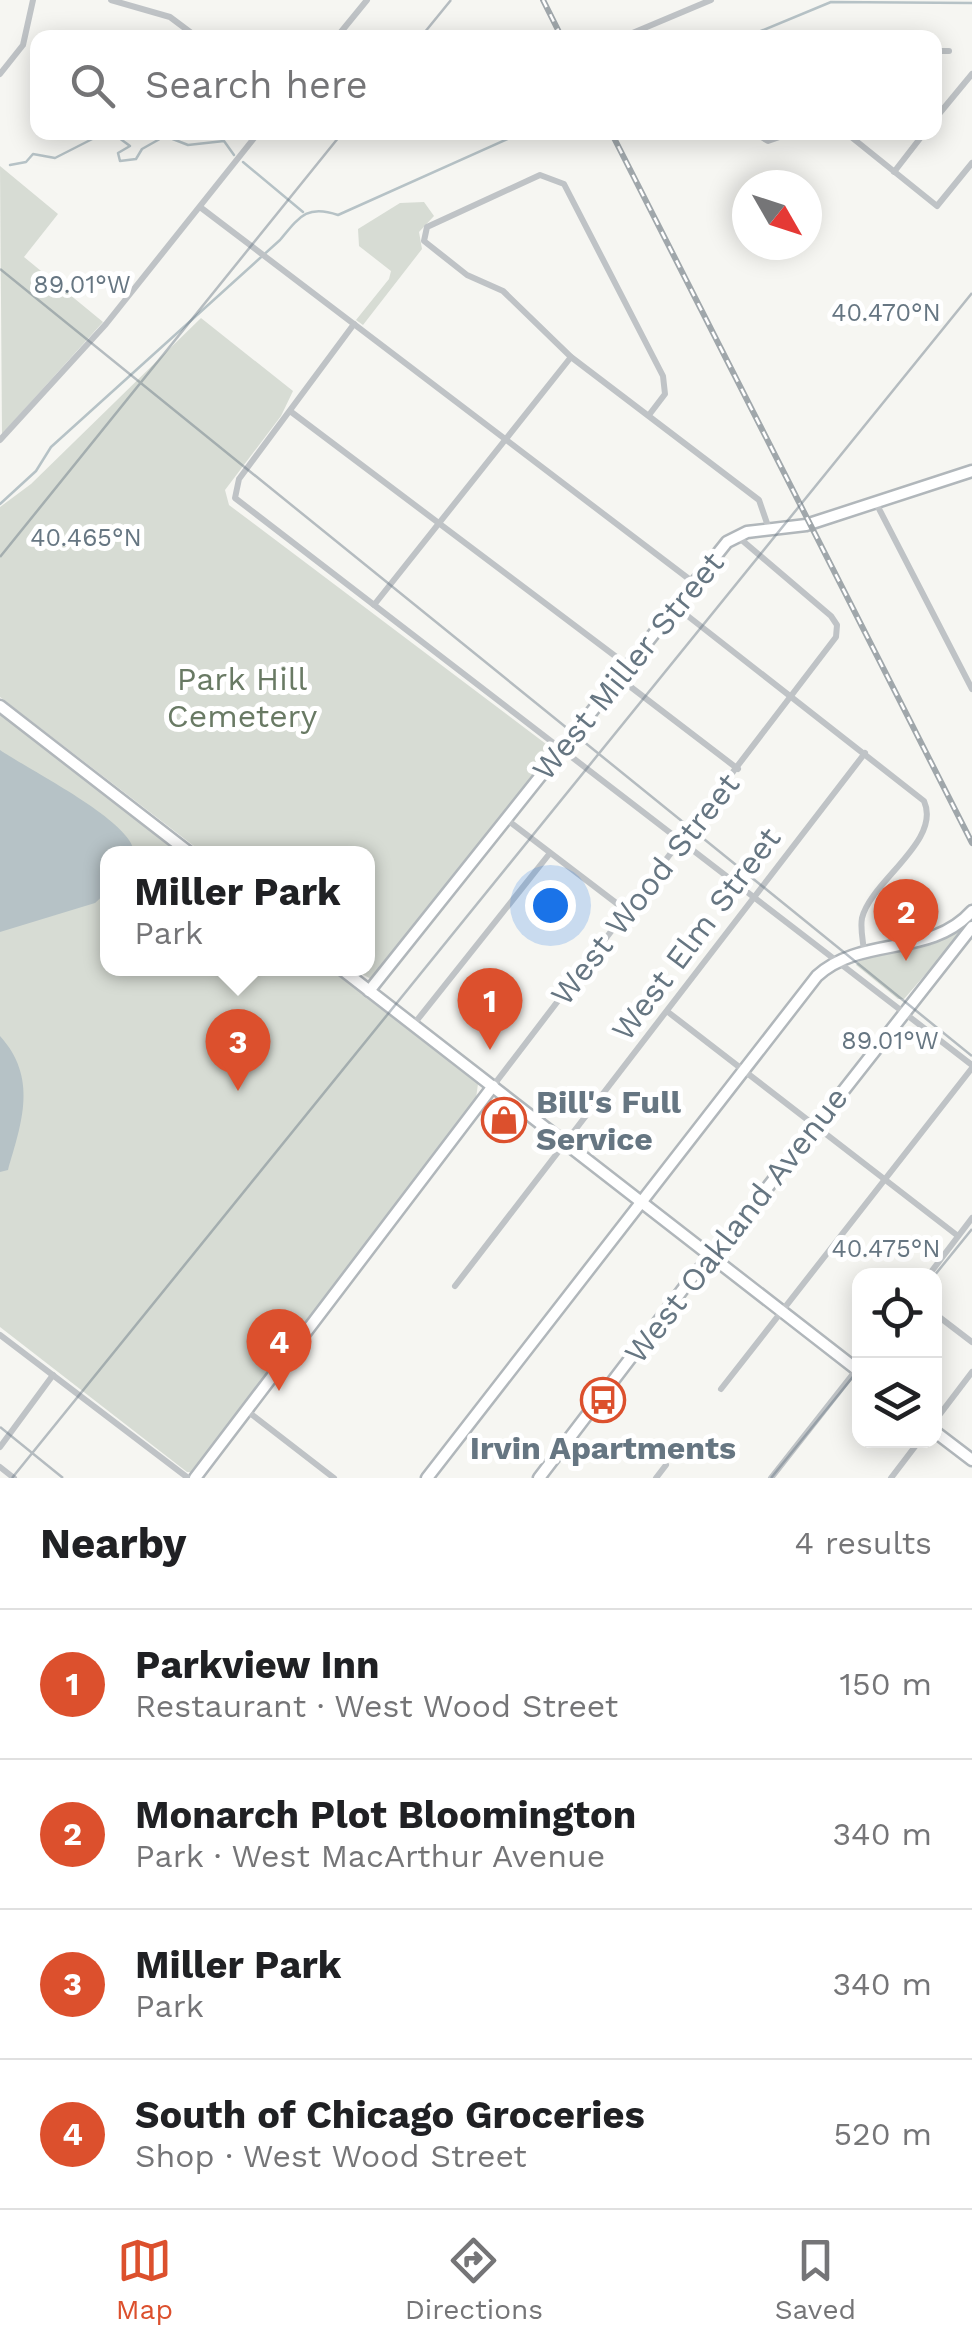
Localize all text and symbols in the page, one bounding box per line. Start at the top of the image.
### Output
search box [30,30,942,140]
icon: search [65,58,120,113]
text: Search here [145,63,368,107]
north arrow [732,170,822,260]
text: 89.01°W [33,270,131,299]
text: 40.470°N [831,298,941,327]
text: 40.465°N [30,523,142,552]
street label: West Miller Street [524,544,732,788]
park label: Park Hill Cemetery [167,660,318,735]
street label: West Wood Street [543,765,747,1013]
street label: West Elm Street [603,820,789,1048]
popup [100,846,375,976]
text: Miller Park [134,870,341,914]
pin: 2 [874,878,938,961]
your location [525,880,576,931]
text: Park [134,914,203,952]
pin: 1 [458,968,522,1050]
pin: 3 [206,1008,270,1091]
text: 89.01°W [841,1026,939,1055]
street label: West Oakland Avenue [616,1079,856,1371]
place label: Bill's Full Service [536,1083,682,1158]
shop icon: Bill's Full Service [481,1097,527,1143]
text: 40.475°N [831,1234,941,1263]
map controls [852,1268,942,1448]
button: locate [852,1268,942,1358]
pin: 4 [246,1308,312,1391]
button: layers [852,1358,942,1448]
bus stop icon: Irvin Apartments [580,1377,626,1423]
place label: Irvin Apartments [470,1429,736,1467]
text: Nearby [40,1519,187,1568]
text: 4 results [794,1524,932,1562]
text: Parkview Inn [135,1643,380,1687]
text: 1 [66,1665,79,1703]
text: 150 m [840,1665,932,1703]
text: Restaurant · West Wood Street [135,1687,618,1725]
text: Monarch Plot Bloomington [135,1793,636,1837]
text: 2 [63,1815,82,1853]
text: 340 m [832,1815,932,1853]
text: Park · West MacArthur Avenue [135,1837,605,1875]
text: Miller Park [135,1943,342,1987]
text: 3 [63,1965,82,2003]
text: 340 m [832,1965,932,2003]
text: Park [135,1987,204,2025]
text: South of Chicago Groceries [135,2093,645,2137]
text: 4 [62,2115,83,2153]
text: 520 m [833,2115,932,2153]
text: Shop · West Wood Street [135,2137,527,2175]
tab: Map [116,2233,173,2326]
tab: Directions [405,2233,543,2326]
tab: Saved [775,2233,856,2326]

